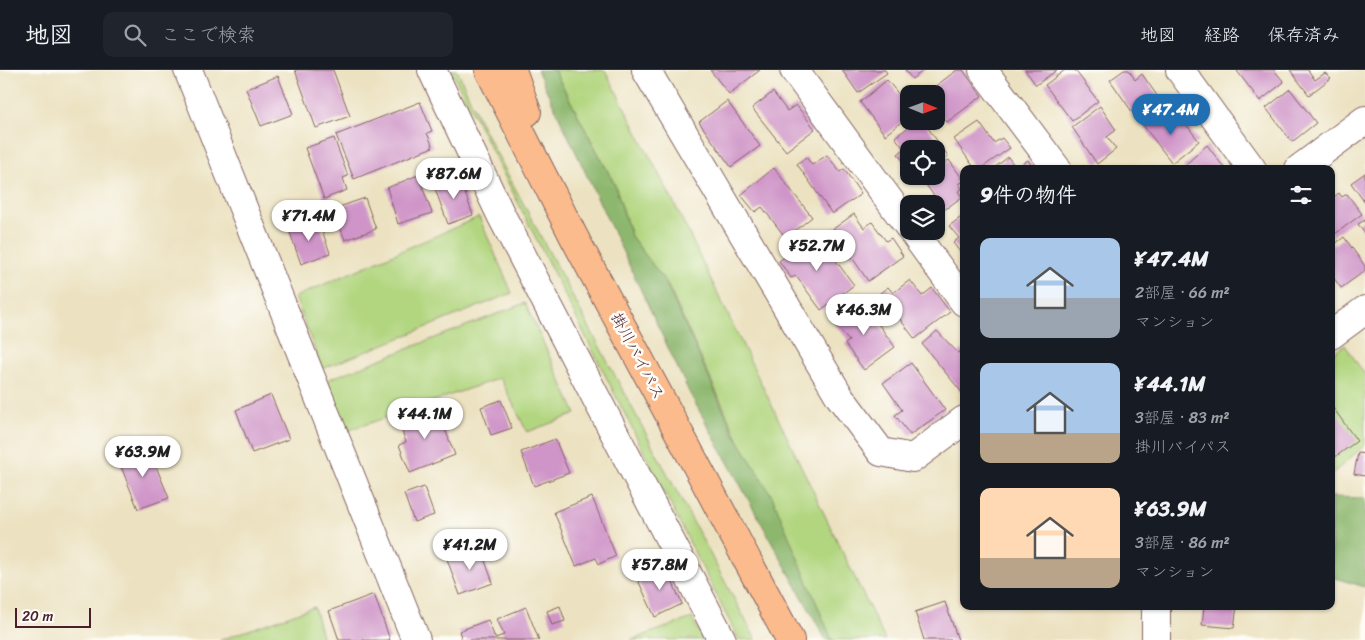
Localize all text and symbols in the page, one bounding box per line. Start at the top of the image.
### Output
search box [103,12,453,57]
text: 地図 [25,14,73,56]
text: ここで検索 [161,18,256,51]
text: 地図 [1140,19,1176,51]
text: 経路 [1204,19,1240,51]
text: 保存済み [1268,19,1340,51]
icon: search [121,21,149,49]
north arrow [900,85,945,130]
map controls [900,85,945,240]
pin: ¥47.4M [1130,93,1212,136]
text: ¥47.4M [1143,95,1199,124]
button: locate [900,140,945,185]
pin: ¥87.6M [413,158,495,200]
text: ¥87.6M [427,159,481,188]
text: 9件の物件 [980,176,1077,214]
icon: filters [1287,181,1315,209]
button: layers [900,195,945,240]
pin: ¥71.4M [268,200,350,242]
text: ¥71.4M [283,201,335,230]
pin: ¥52.7M [776,230,858,272]
text: ¥52.7M [790,231,844,260]
text: ¥47.4M [1135,240,1208,278]
icon: home [1020,258,1080,318]
text: 2部屋 · 66 m² [1135,278,1230,307]
pin: ¥46.3M [823,294,905,336]
text: ¥46.3M [837,295,891,324]
street label: 掛川バイパス [603,307,673,405]
text: マンション [1135,307,1214,336]
text: ¥44.1M [1135,365,1205,403]
icon: home [1020,383,1080,443]
pin: ¥44.1M [384,398,466,440]
text: ¥44.1M [398,399,452,428]
text: 3部屋 · 83 m² [1135,403,1230,432]
text: 掛川バイパス [1135,432,1231,461]
pin: ¥63.9M [102,436,184,478]
text: ¥63.9M [116,437,170,466]
text: ¥63.9M [1135,490,1206,528]
icon: home [1020,508,1080,568]
pin: ¥41.2M [429,528,511,571]
text: 3部屋 · 86 m² [1135,528,1230,557]
text: ¥41.2M [444,530,496,559]
pin: ¥57.8M [619,548,701,591]
text: ¥57.8M [632,550,688,579]
text: マンション [1135,557,1214,586]
text: 20 m [22,604,53,629]
scale bar [15,605,91,628]

